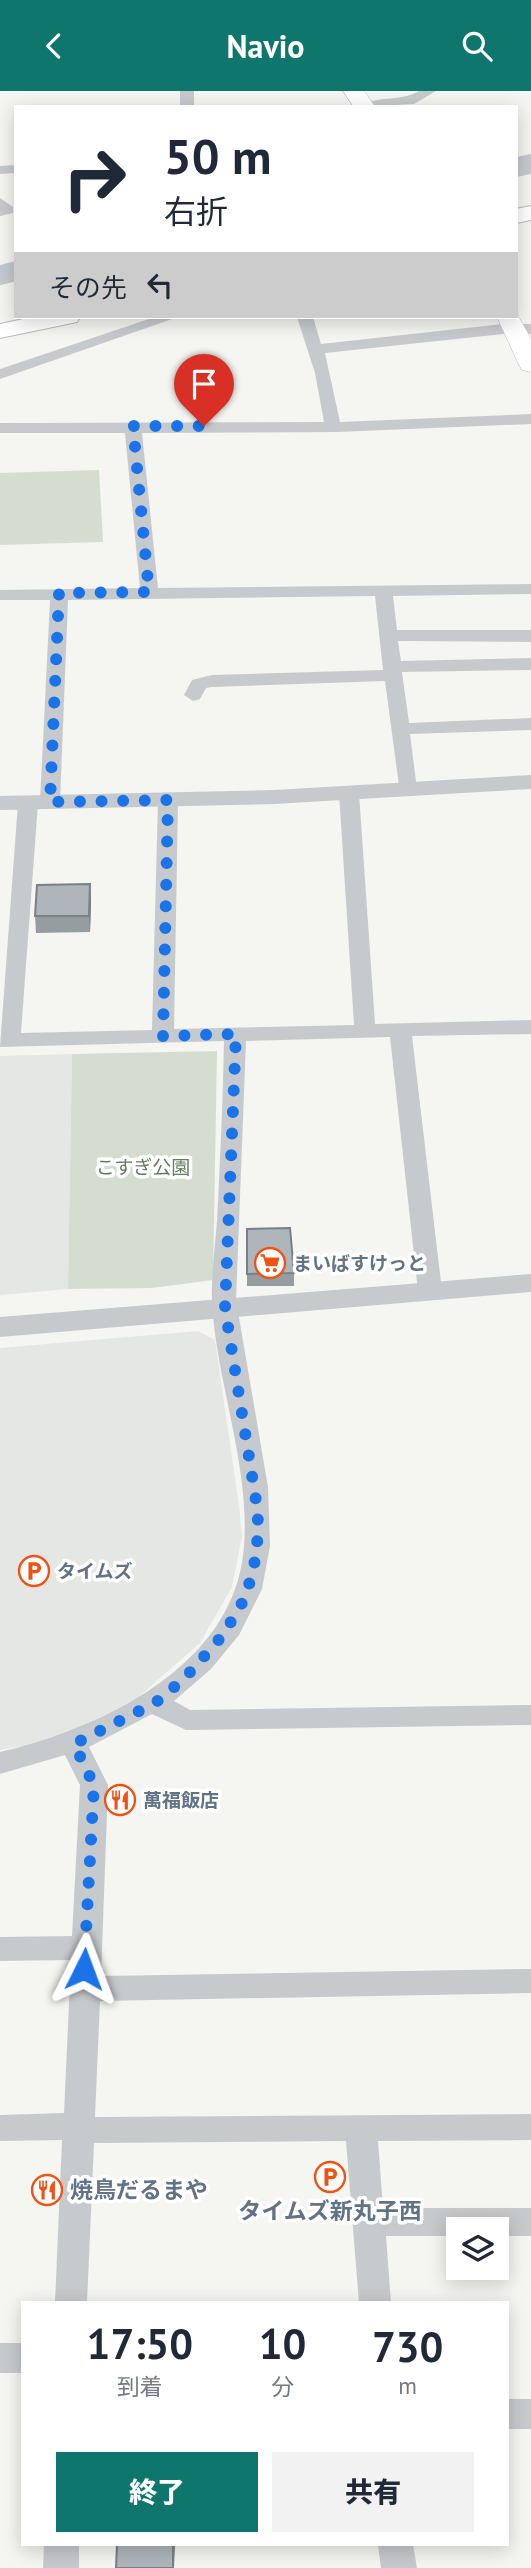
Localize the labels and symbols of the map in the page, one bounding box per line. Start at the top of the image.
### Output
pin [174,354,234,426]
park label: こすぎ公園 [96,1155,190,1179]
supermarket icon: まいばすけっと [253,1246,287,1280]
place label: まいばすけっと [293,1251,426,1275]
parking icon: タイムズ [17,1554,51,1588]
place label: タイムズ [57,1559,133,1583]
restaurant icon: 萬福飯店 [103,1783,137,1817]
place label: 萬福飯店 [143,1788,219,1812]
position arrow [47,1932,121,2006]
parking icon: タイムズ新丸子西 [313,2160,347,2194]
restaurant icon: 焼鳥だるまや [30,2173,64,2207]
place label: 焼鳥だるまや [70,2175,208,2204]
place label: タイムズ新丸子西 [238,2196,422,2225]

